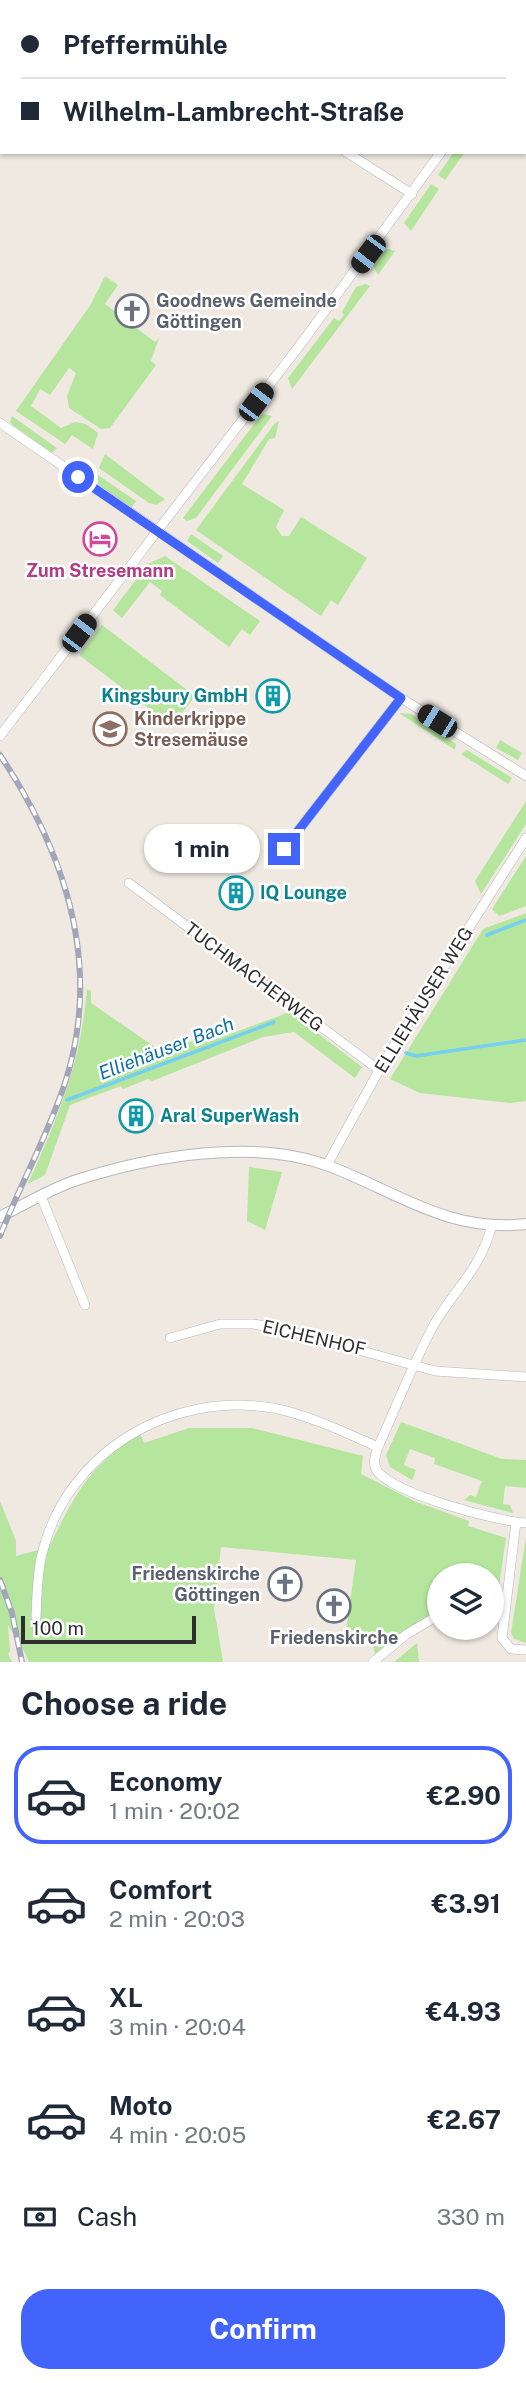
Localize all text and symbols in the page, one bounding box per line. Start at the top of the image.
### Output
text: Pfeffermühle [63,29,228,60]
text: Wilhelm-Lambrecht-Straße [63,96,404,127]
car [347,231,390,277]
place label: Goodnews Gemeinde Göttingen [156,290,337,332]
church icon: Goodnews Gemeinde Göttingen [113,292,151,330]
car [235,379,278,425]
route start [62,461,94,493]
hotel icon: Zum Stresemann [81,520,119,558]
place label: Zum Stresemann [26,560,174,581]
car [58,610,101,656]
building icon: Kingsbury GmbH [254,677,292,715]
place label: Kingsbury GmbH [101,685,248,706]
car [414,701,461,741]
place label: Kinderkrippe Stresemäuse [134,708,248,750]
school or university icon: Kinderkrippe Stresemäuse [91,710,129,748]
callout: 1 min [144,824,260,874]
route end [268,833,300,865]
text: 1 min [174,835,230,862]
building icon: IQ Lounge [217,874,255,912]
place label: IQ Lounge [260,882,347,903]
street label: TUCHMACHERWEG [181,918,328,1036]
street label: ELLIEHÄUSER WEG [369,922,477,1077]
water label: Elliehäuser Bach [95,1012,237,1084]
building icon: Aral SuperWash [117,1097,155,1135]
place label: Aral SuperWash [160,1105,299,1126]
street label: EICHENHOF [261,1315,368,1360]
place label: Friedenskirche Göttingen [131,1563,260,1605]
map controls [427,1563,504,1640]
button: layers [427,1563,504,1640]
church icon: Friedenskirche Göttingen [266,1565,304,1603]
church icon: Friedenskirche [315,1587,353,1625]
scale bar [21,1613,196,1645]
text: 100 m [32,1617,84,1639]
place label: Friedenskirche [270,1627,398,1648]
text: Choose a ride [21,1685,227,1722]
icon: car [25,1764,88,1827]
text: Economy [109,1766,222,1797]
text: €2.90 [427,1780,501,1811]
text: 1 min · 20:02 [109,1797,240,1824]
icon: car [25,1872,88,1935]
text: Comfort [109,1874,212,1905]
text: €3.91 [432,1888,501,1919]
text: 2 min · 20:03 [109,1905,245,1932]
icon: car [25,1980,88,2043]
text: XL [109,1982,143,2013]
text: €4.93 [426,1996,501,2027]
text: 3 min · 20:04 [109,2013,246,2040]
icon: car [25,2088,88,2151]
text: Moto [109,2090,172,2121]
text: €2.67 [428,2104,501,2135]
text: 4 min · 20:05 [109,2121,246,2148]
icon: cash [21,2198,59,2236]
text: Cash [77,2201,137,2232]
text: 330 m [437,2203,505,2230]
button: Confirm [21,2289,505,2369]

